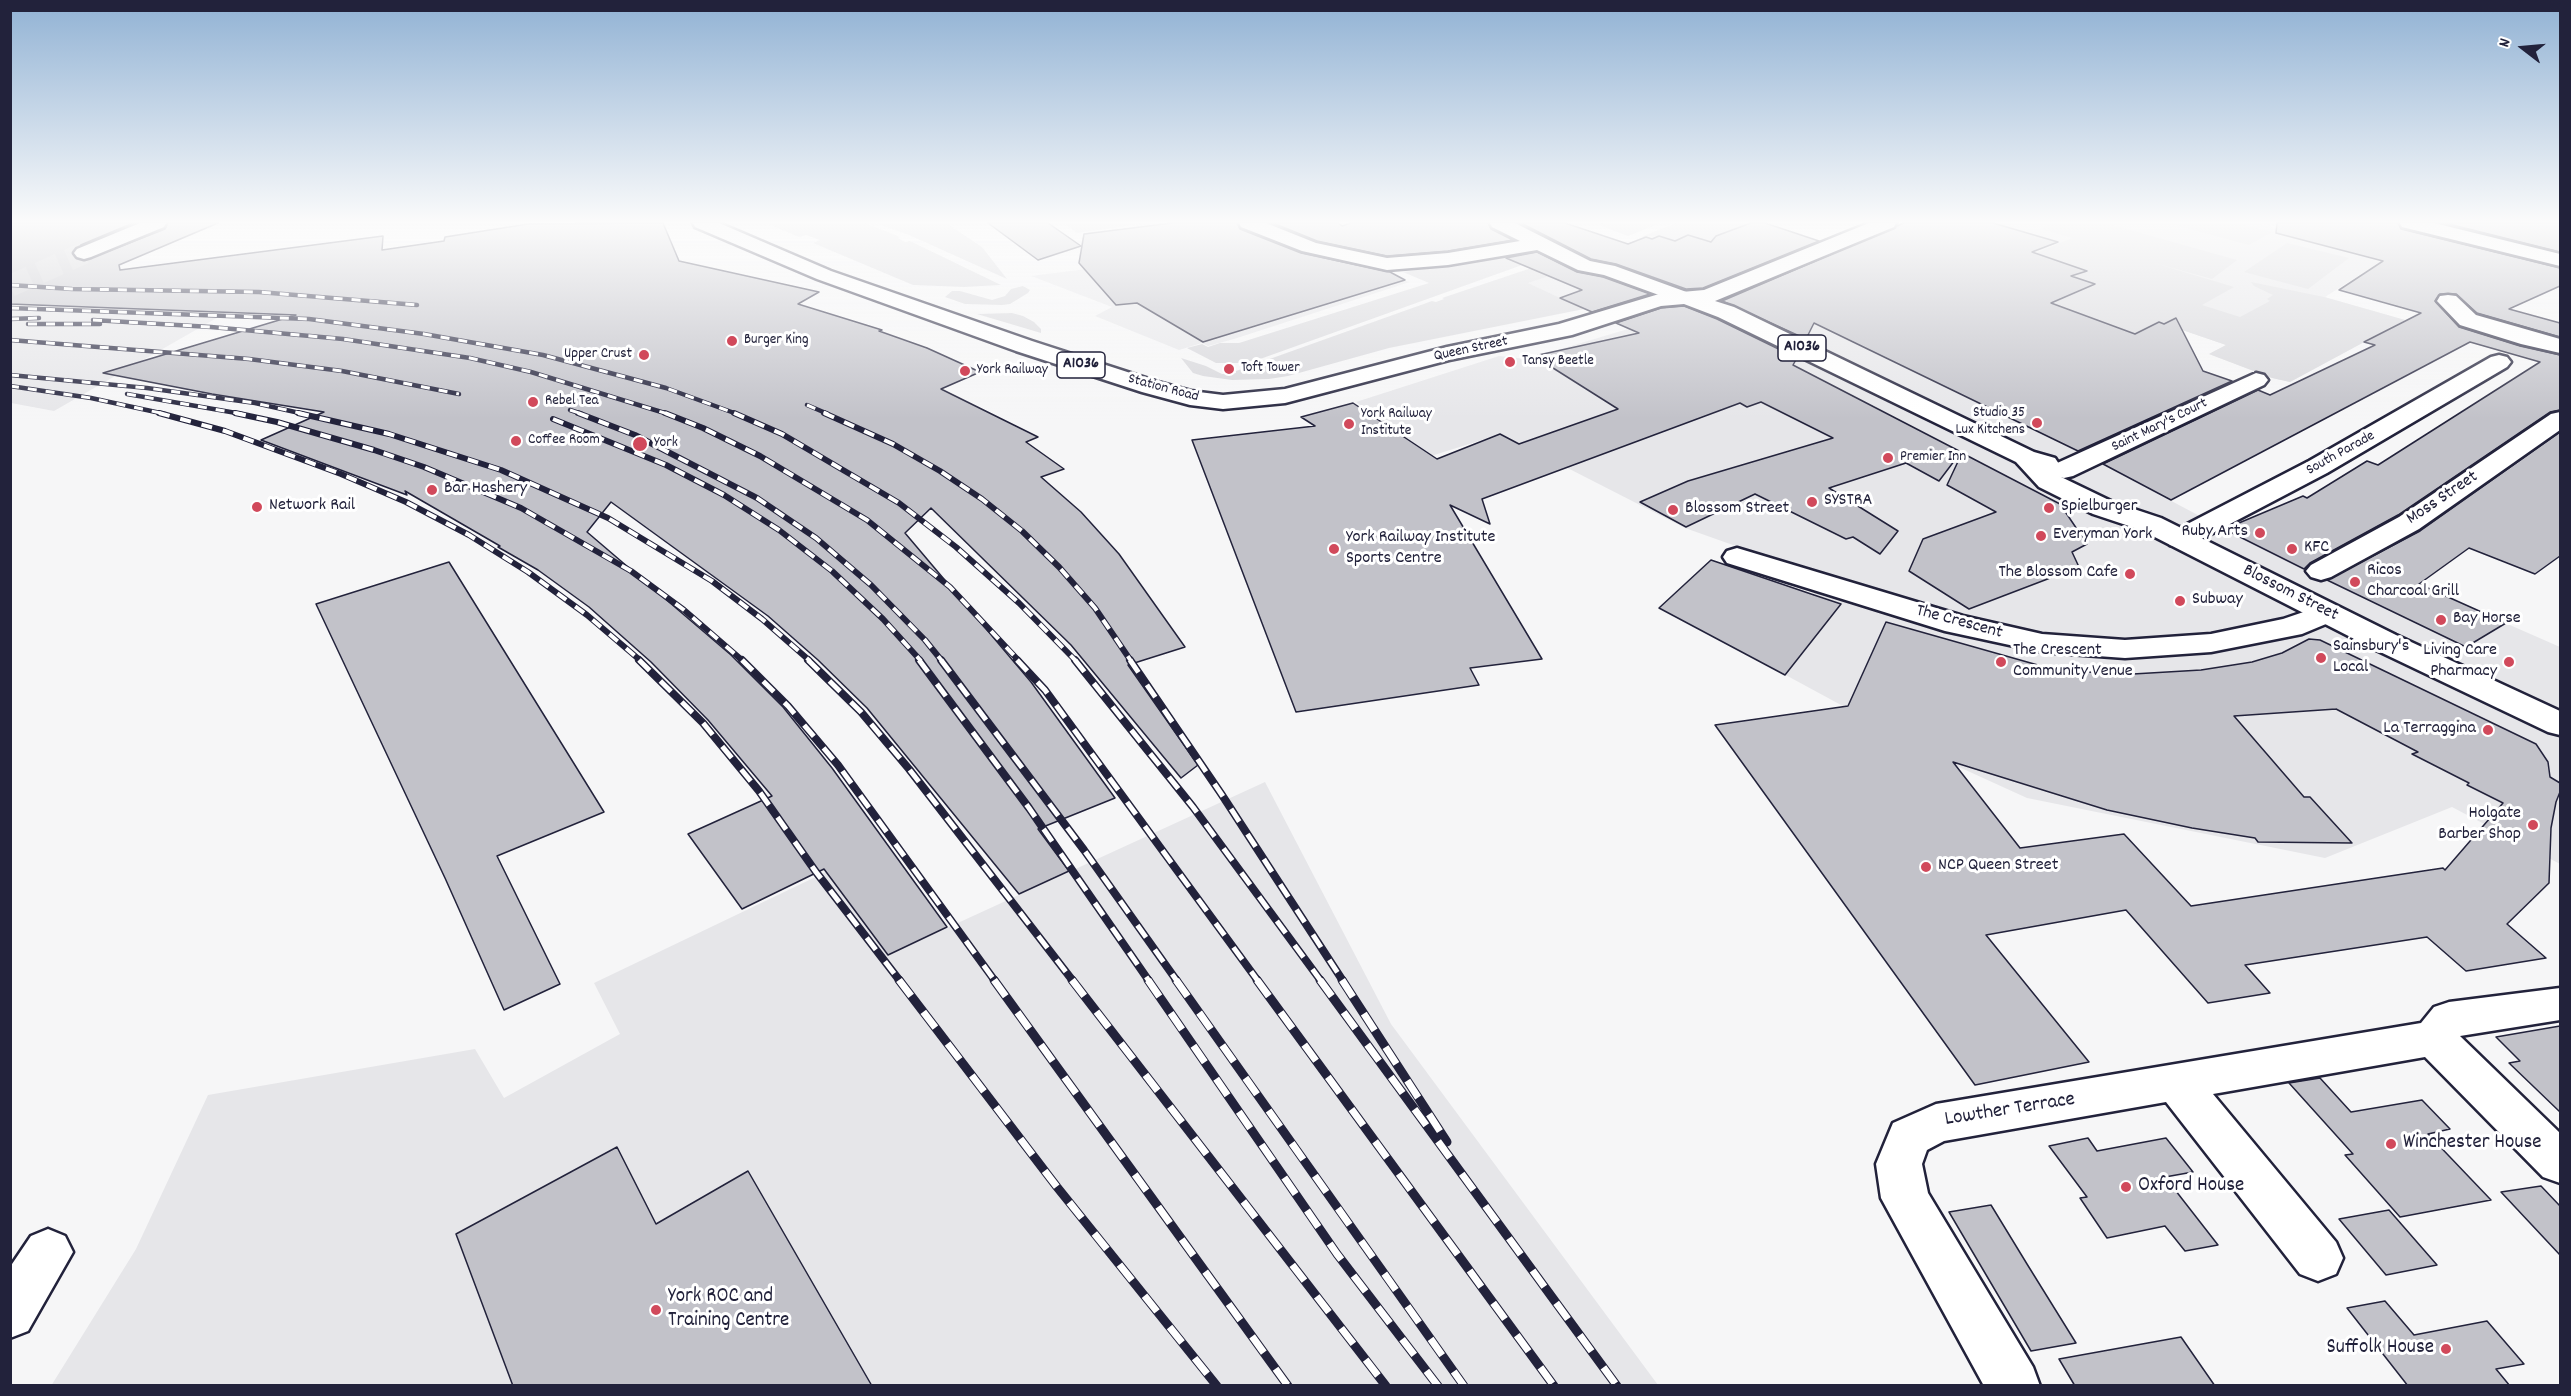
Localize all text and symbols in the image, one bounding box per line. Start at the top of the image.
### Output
north arrow [2493,18,2553,78]
text: N [2493,36,2517,50]
place label: Burger King [744,332,808,350]
street label: Queen Street [1432,333,1510,367]
marker: Burger King [725,334,739,348]
road number: A1036 [1778,335,1826,361]
place label: Upper Crust [564,346,632,364]
marker: Upper Crust [637,348,651,362]
road number: A1036 [1057,352,1105,378]
place label: Tansy Beetle [1522,353,1594,371]
marker: Tansy Beetle [1503,355,1517,369]
place label: Toft Tower [1241,360,1300,378]
place label: York Railway [977,362,1048,380]
marker: Toft Tower [1222,362,1236,376]
marker: York Railway [958,364,972,378]
street label: Station Road [1126,371,1200,407]
place label: Rebel Tea [545,393,599,411]
marker: Rebel Tea [526,395,540,409]
street label: Saint Mary's Court [2109,395,2211,457]
place label: Studio 35 Lux Kitchens [1955,405,2025,440]
place label: York Railway Institute [1361,406,1432,441]
marker: Studio 35 Lux Kitchens [2030,416,2044,430]
marker: York Railway Institute [1342,417,1356,431]
street label: South Parade [2304,428,2378,480]
place label: Coffee Room [528,432,600,450]
marker: Coffee Room [509,434,523,448]
marker: York [631,435,649,453]
place label: York [654,435,678,453]
place label: Premier Inn [1900,449,1966,467]
marker: Premier Inn [1881,451,1895,465]
street label: Moss Street [2403,467,2483,531]
place label: Bar Hashery [444,479,527,501]
marker: Bar Hashery [425,483,439,497]
place label: SYSTRA [1824,491,1872,513]
marker: SYSTRA [1805,495,1819,509]
place label: Network Rail [269,496,355,518]
place label: Spielburger [2061,497,2137,519]
place label: Blossom Street [1685,499,1789,521]
marker: Network Rail [250,500,264,514]
marker: Spielburger [2042,501,2056,515]
marker: Blossom Street [1666,503,1680,517]
place label: Ruby Arts [2182,522,2248,544]
place label: Everyman York [2053,525,2152,547]
marker: Ruby Arts [2253,526,2267,540]
place label: York Railway Institute Sports Centre [1346,528,1495,570]
marker: Everyman York [2034,529,2048,543]
place label: KFC [2304,538,2329,560]
marker: York Railway Institute Sports Centre [1327,542,1341,556]
marker: KFC [2285,542,2299,556]
street label: Blossom Street [2239,561,2341,627]
place label: Ricos Charcoal Grill [2367,561,2459,604]
place label: The Blossom Cafe [1998,563,2118,585]
marker: The Blossom Cafe [2123,567,2137,581]
marker: Ricos Charcoal Grill [2348,575,2362,589]
place label: Subway [2192,590,2243,612]
marker: Subway [2173,594,2187,608]
street label: The Crescent [1913,601,2005,645]
place label: Bay Horse [2453,609,2521,631]
marker: Bay Horse [2434,613,2448,627]
place label: Sainsbury's Local [2333,637,2409,680]
place label: The Crescent Community Venue [2013,641,2133,684]
place label: Living Care Pharmacy [2423,641,2497,684]
marker: Sainsbury's Local [2314,651,2328,665]
marker: The Crescent Community Venue [1994,655,2008,669]
marker: Living Care Pharmacy [2502,655,2516,669]
place label: La Terraggina [2383,719,2476,741]
marker: La Terraggina [2481,723,2495,737]
place label: Holgate Barber Shop [2438,804,2521,846]
marker: Holgate Barber Shop [2526,818,2540,832]
place label: NCP Queen Street [1938,856,2058,878]
marker: NCP Queen Street [1919,860,1933,874]
street label: Lowther Terrace [1943,1088,2077,1134]
place label: Winchester House [2403,1131,2542,1157]
marker: Winchester House [2384,1137,2398,1151]
place label: Oxford House [2138,1174,2244,1200]
marker: Oxford House [2119,1180,2133,1194]
place label: York ROC and Training Centre [668,1285,789,1335]
marker: York ROC and Training Centre [649,1303,663,1317]
place label: Suffolk House [2326,1336,2434,1362]
marker: Suffolk House [2439,1342,2453,1356]

